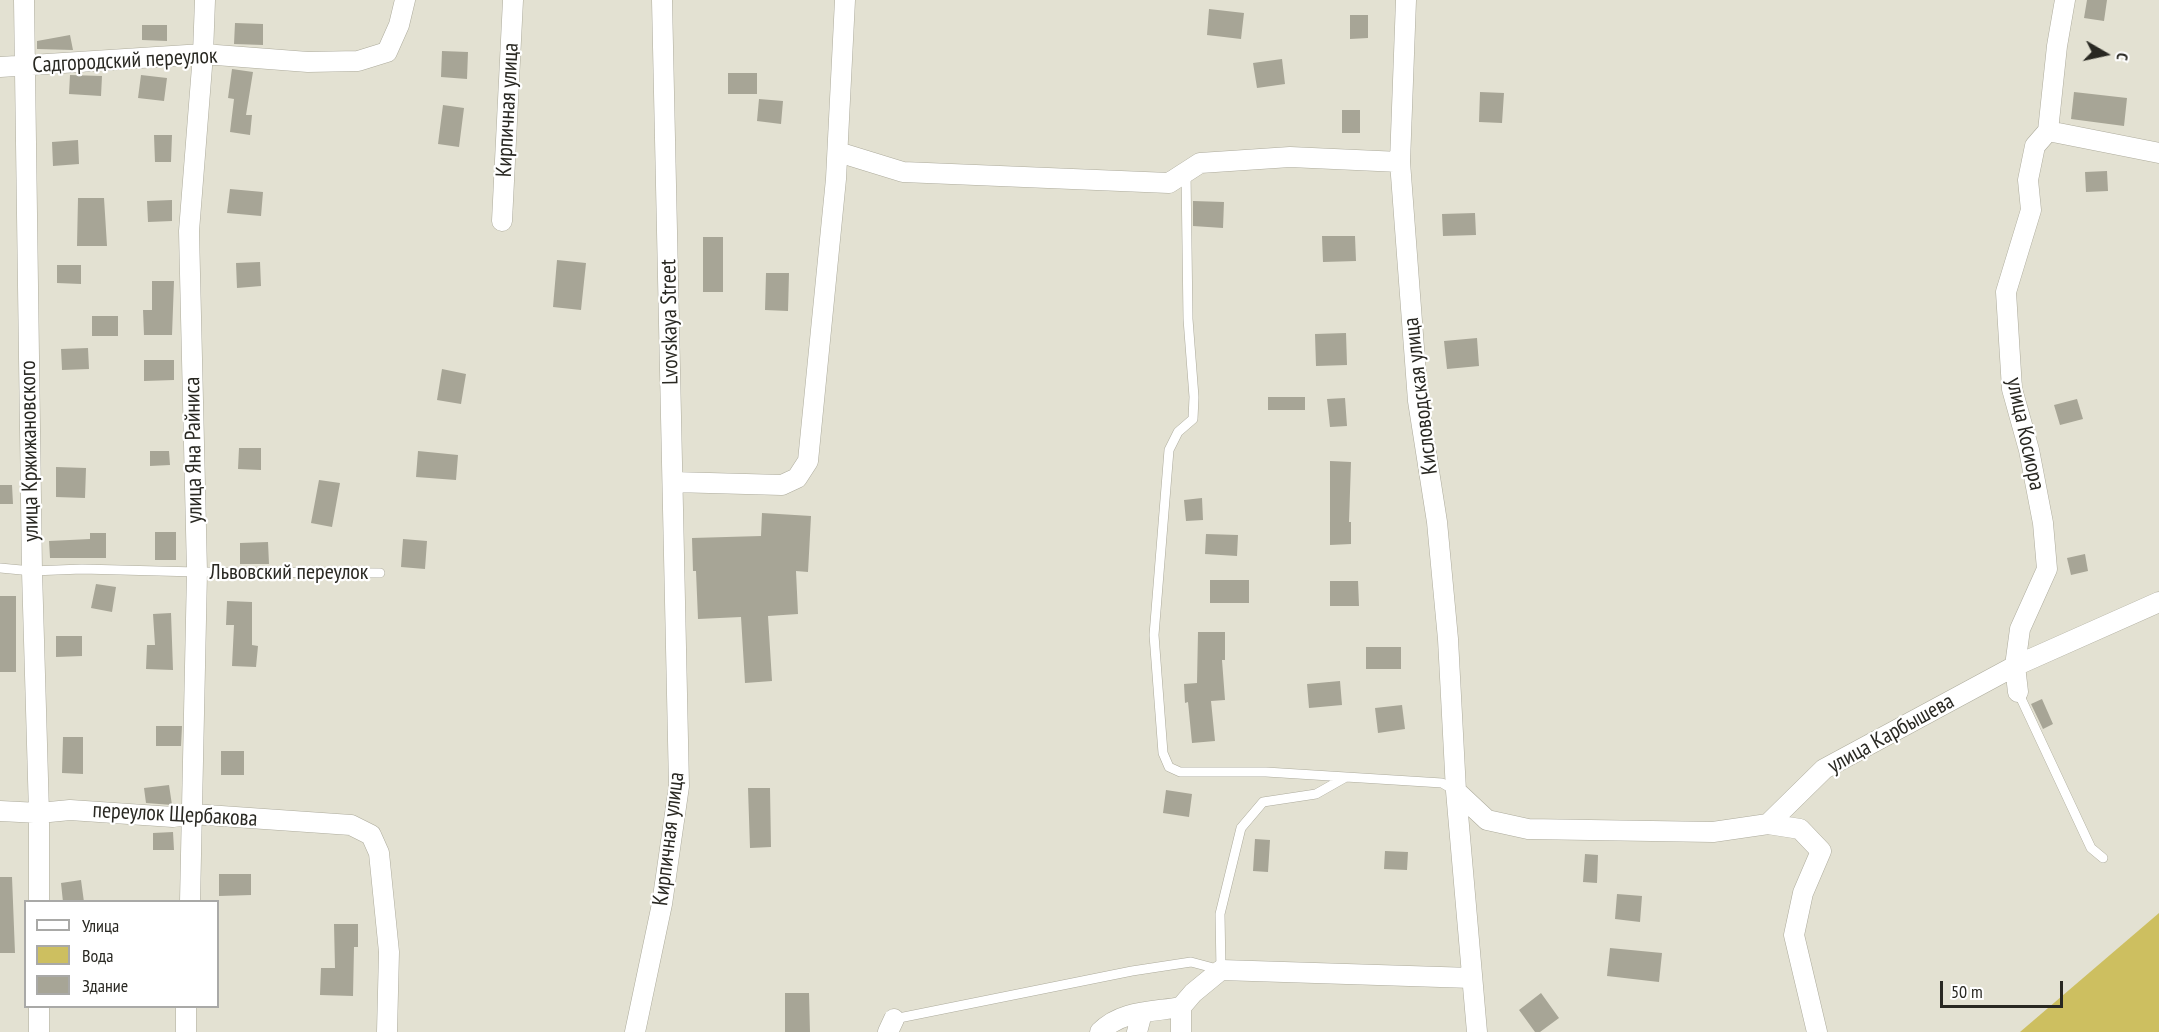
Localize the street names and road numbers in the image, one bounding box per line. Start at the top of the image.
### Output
street label: Кирпичная улица [491,42,525,178]
street label: Садгородский переулок [32,43,218,79]
street label: Lvovskaya Street [656,259,684,385]
street label: Кисловодская улица [1398,316,1444,476]
street label: улица Кржижановского [15,360,45,542]
street label: улица Косиора [2000,375,2050,493]
street label: улица Яна Райниса [180,376,208,524]
street label: Львовский переулок [210,560,368,586]
street label: улица Карбышева [1823,688,1959,780]
street label: Кирпичная улица [648,771,690,907]
street label: переулок Щербакова [92,798,258,832]

